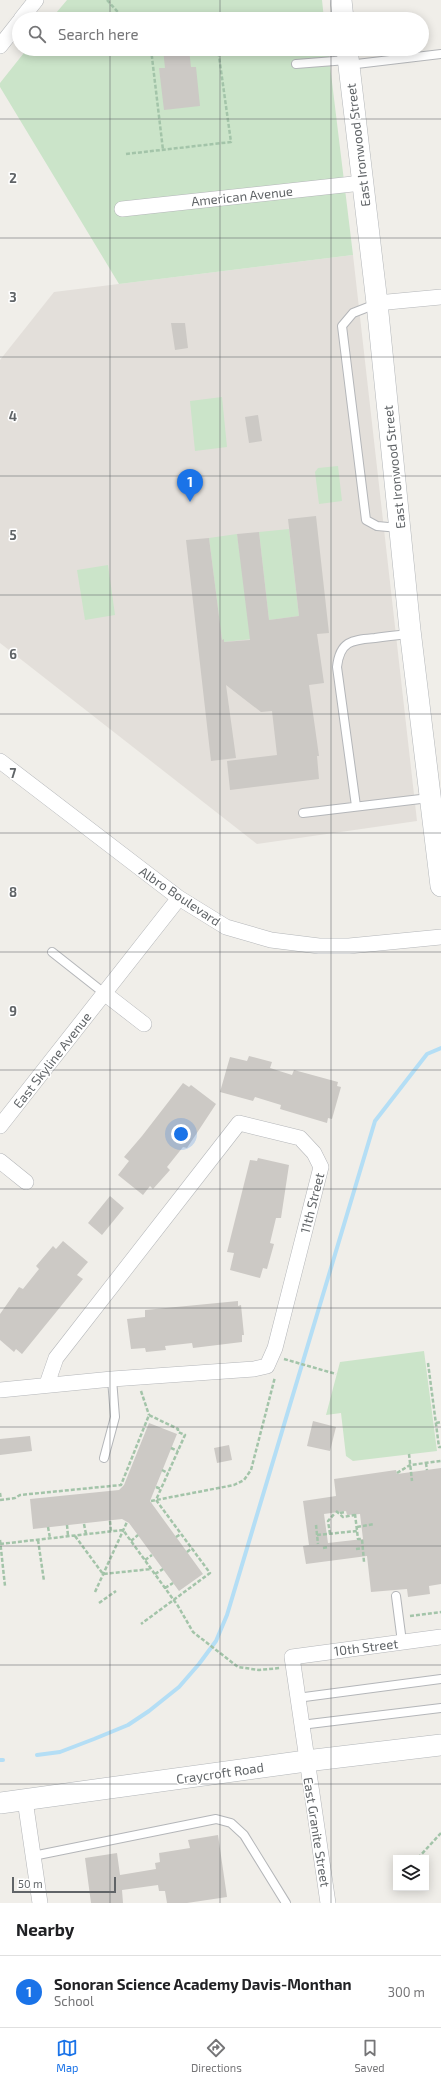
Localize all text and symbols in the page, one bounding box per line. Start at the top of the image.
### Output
search box [12,12,429,56]
icon: search [26,23,48,45]
text: Search here [58,25,139,43]
street label: East Ironwood Street [342,82,374,208]
text: 2 [9,170,17,186]
street label: American Avenue [190,183,294,209]
text: 3 [9,289,17,305]
street label: East Ironwood Street [380,404,408,530]
text: 4 [9,408,17,424]
pin: 1 [177,469,203,502]
text: 5 [9,527,17,543]
text: 6 [9,646,17,662]
text: 7 [10,765,17,781]
street label: Albro Boulevard [136,863,224,929]
text: 8 [9,884,17,900]
text: 9 [9,1003,17,1019]
street label: East Skyline Avenue [10,1009,94,1111]
your location [171,1124,191,1144]
street label: 11th Street [297,1171,327,1235]
street label: 10th Street [333,1635,399,1659]
street label: Craycroft Road [175,1759,265,1787]
street label: East Granite Street [300,1776,334,1888]
map controls [393,1855,429,1891]
button: layers [393,1855,429,1891]
scale bar [12,1875,116,1894]
text: 50 m [18,1877,43,1890]
text: Nearby [16,1919,74,1939]
text: Sonoran Science Academy Davis-Monthan [54,1975,351,1993]
text: 1 [26,1984,32,2000]
text: 300 m [388,1984,425,2000]
text: School [54,1993,94,2009]
tab: Map [56,2037,78,2074]
tab: Directions [191,2037,242,2074]
tab: Saved [354,2037,385,2074]

